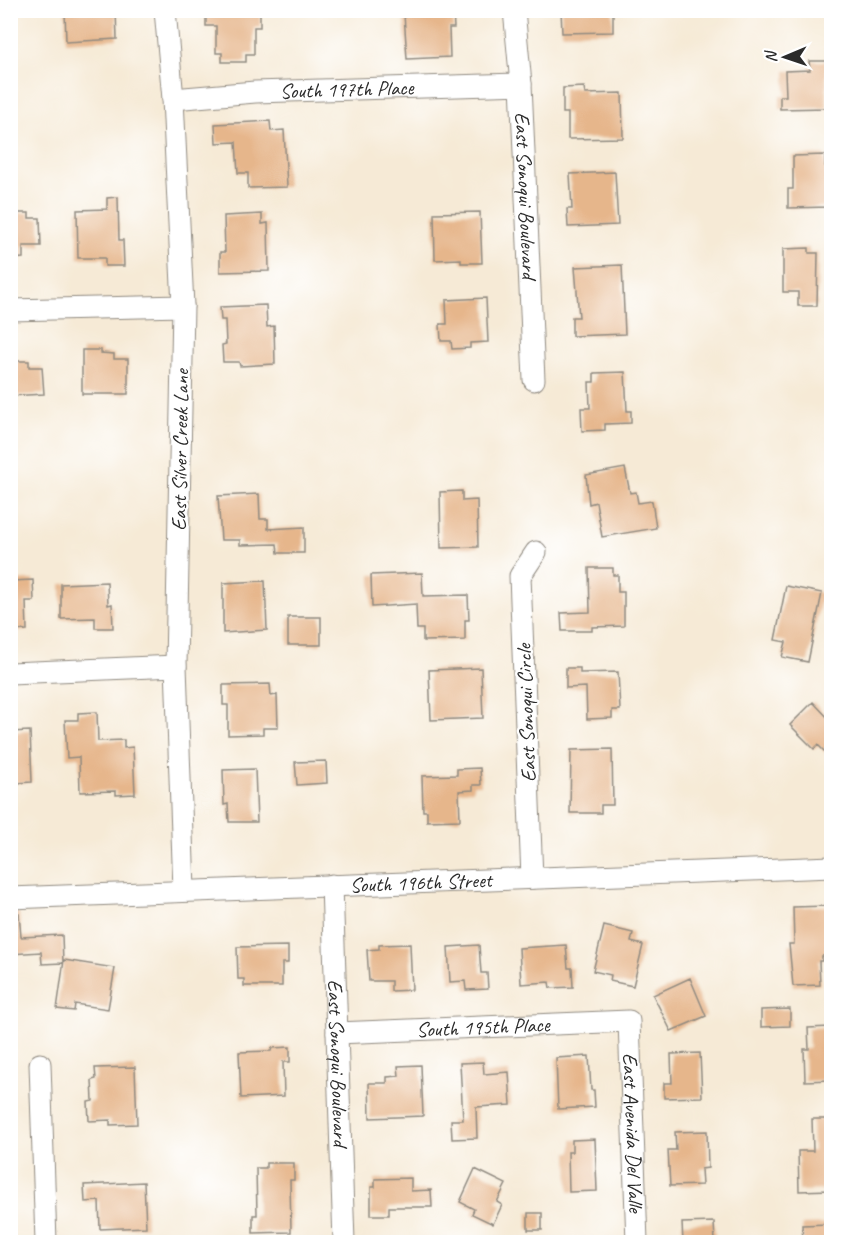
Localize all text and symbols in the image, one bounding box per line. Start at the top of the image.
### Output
north arrow [755,27,815,87]
text: N [761,49,781,63]
street label: South 197th Place [280,74,415,104]
street label: East Sonoqui Boulevard [509,112,543,283]
street label: East Silver Creek Lane [166,367,194,531]
street label: East Sonoqui Circle [511,641,541,782]
street label: South 196th Street [349,867,494,898]
street label: East Sonoqui Boulevard [322,979,354,1150]
street label: South 195th Place [416,1011,551,1043]
street label: East Avenida Del Valle [617,1053,649,1215]

